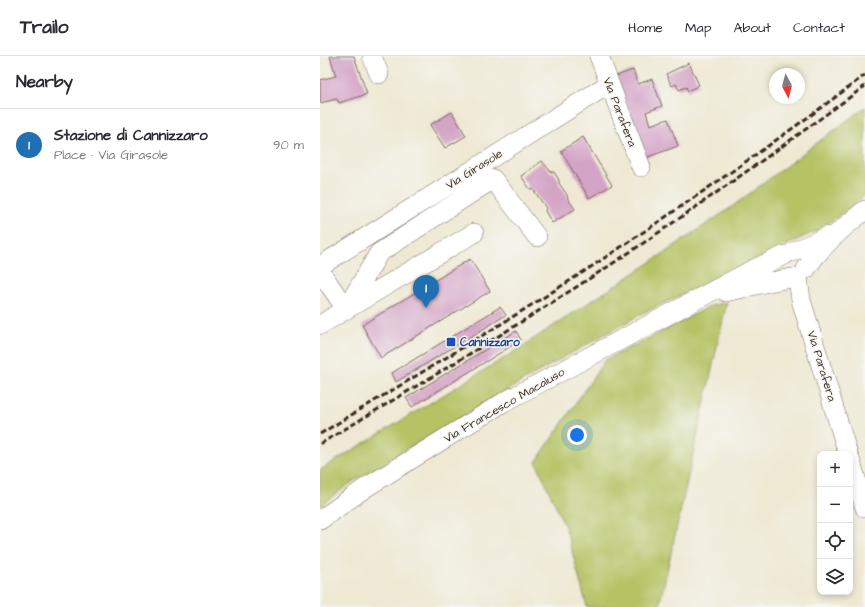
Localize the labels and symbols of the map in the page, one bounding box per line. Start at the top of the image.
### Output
north arrow [769,68,805,104]
street label: Via Parafera [599,75,641,149]
street label: Via Girasole [443,145,506,194]
pin: 1 [413,275,439,308]
street label: Via Parafera [803,329,840,404]
place label: Cannizzaro [460,334,520,351]
marker: Cannizzaro [445,336,457,348]
street label: Via Francesco Macaluso [441,364,568,447]
your location [567,425,587,445]

